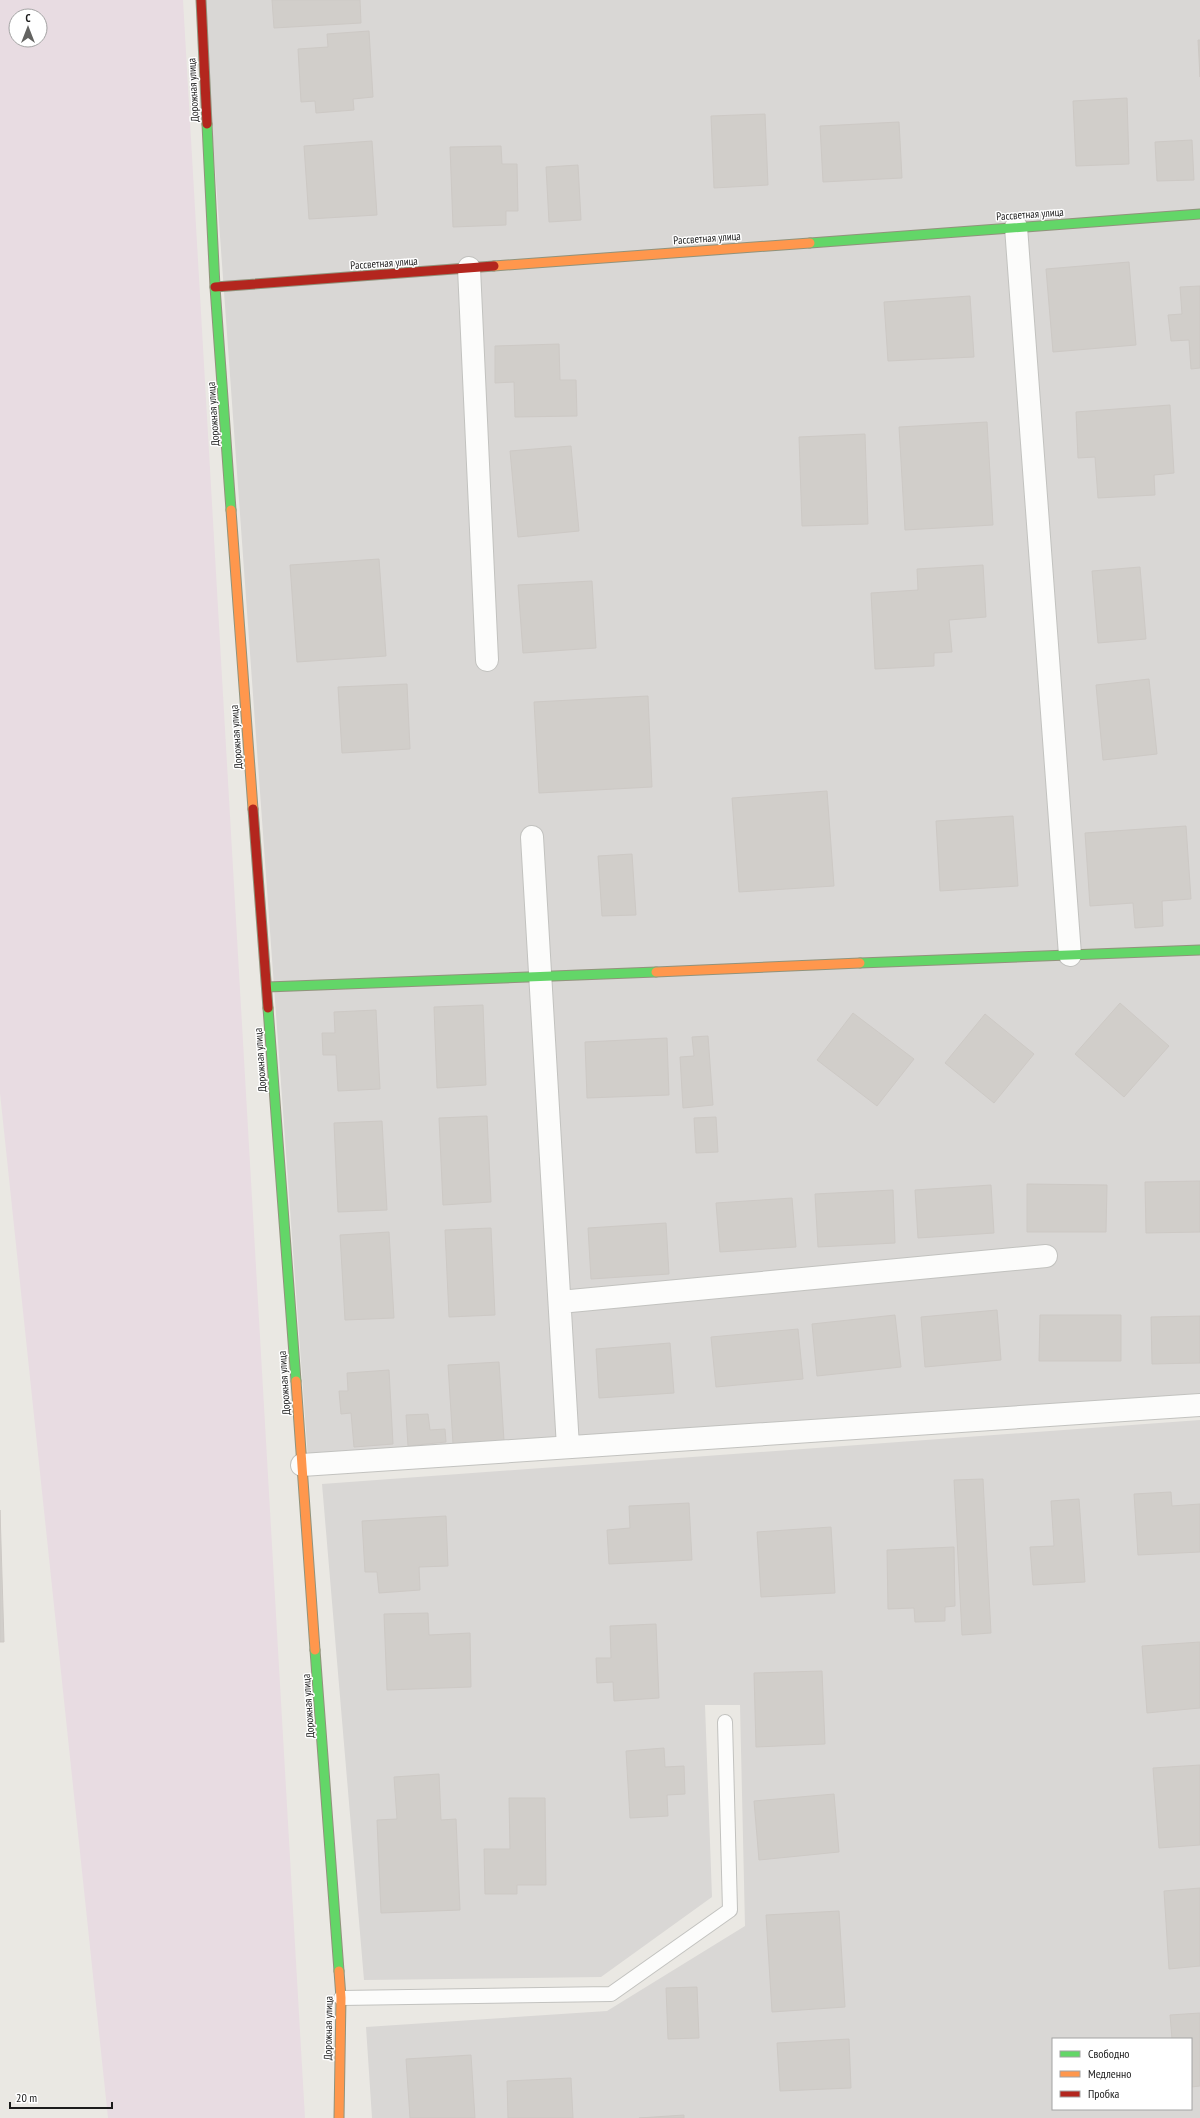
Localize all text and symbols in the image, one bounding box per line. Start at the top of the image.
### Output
north arrow [8,8,48,48]
text: С [25,11,31,25]
street label: Дорожная улица [184,58,202,122]
street label: Рассветная улица [996,205,1064,223]
street label: Рассветная улица [673,229,741,247]
street label: Рассветная улица [350,254,418,272]
street label: Дорожная улица [204,381,222,447]
street label: Дорожная улица [227,704,245,770]
street label: Дорожная улица [251,1027,269,1093]
street label: Дорожная улица [275,1350,293,1416]
street label: Дорожная улица [299,1673,317,1739]
street label: Дорожная улица [320,1996,336,2060]
legend [1052,2038,1192,2110]
text: Свободно [1088,2046,1130,2061]
text: Медленно [1088,2066,1131,2081]
scale bar [10,2084,112,2110]
text: Пробка [1088,2086,1120,2101]
text: 20 m [16,2090,37,2105]

